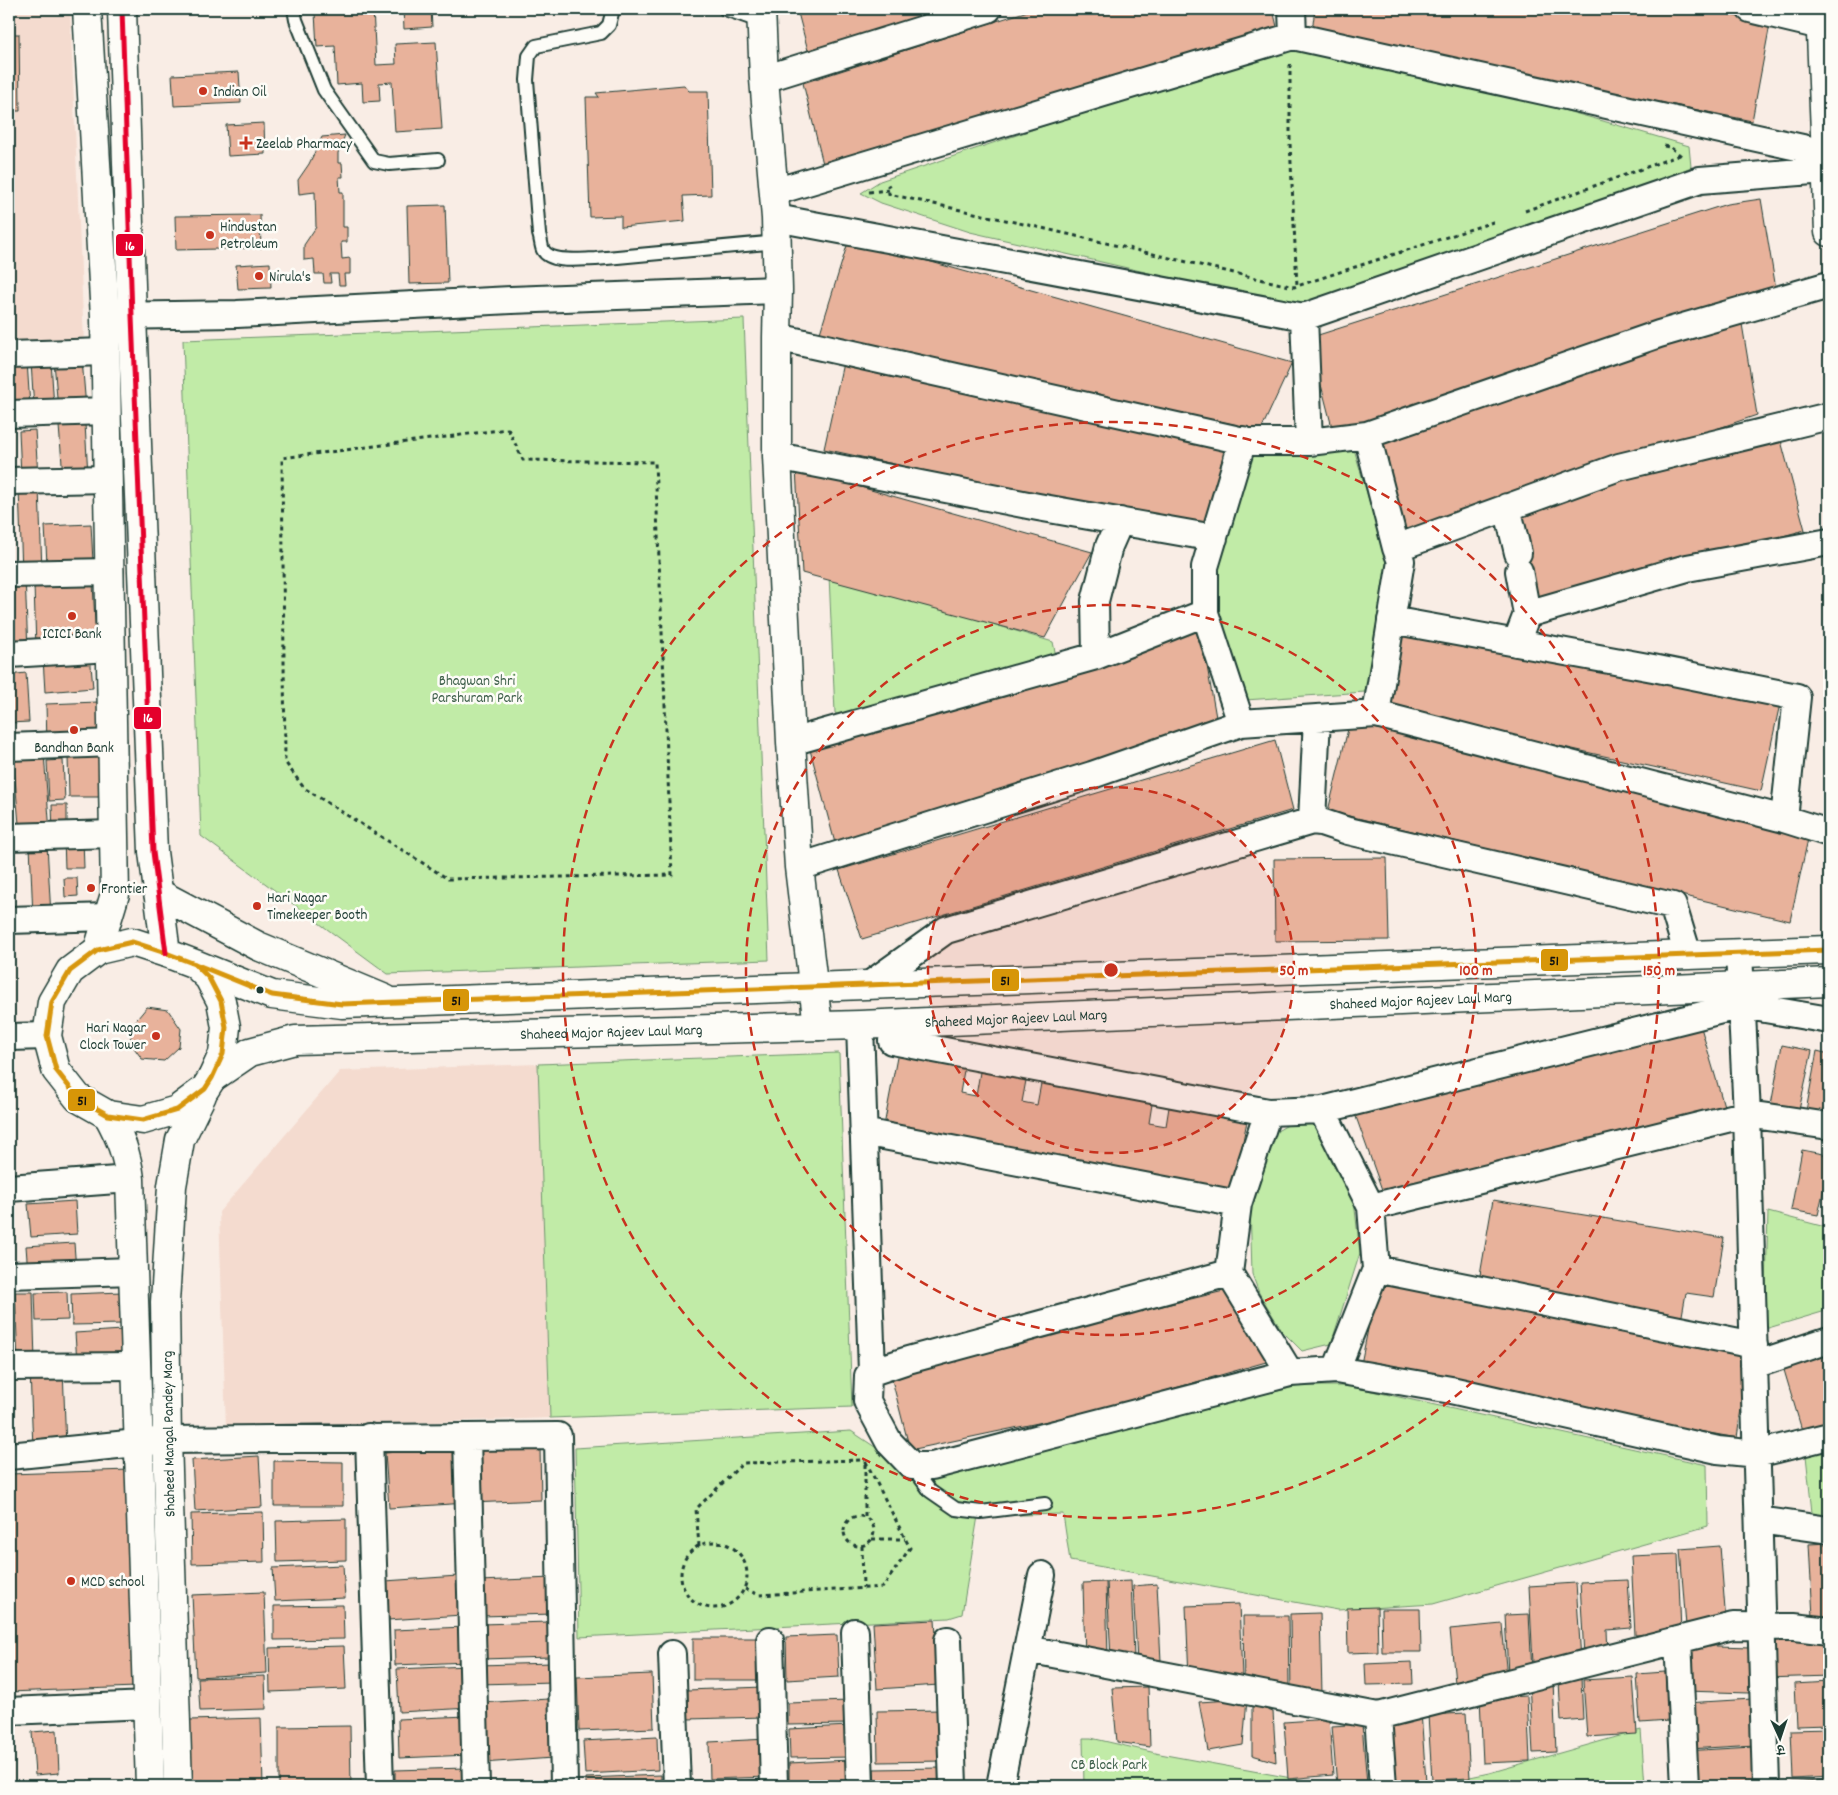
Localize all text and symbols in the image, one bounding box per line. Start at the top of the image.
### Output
place label: Indian Oil [213,82,267,104]
marker: Indian Oil [197,85,209,97]
place label: Zeelab Pharmacy [256,134,353,156]
marker: Zeelab Pharmacy [240,137,252,149]
place label: Hindustan Petroleum [220,217,278,256]
marker: Hindustan Petroleum [204,229,216,241]
line badge: 16 [115,233,144,257]
text: 16 [125,237,135,257]
place label: Nirula's [269,267,311,289]
marker: Nirula's [253,270,265,282]
marker: ICICI Bank [66,610,78,622]
place label: ICICI Bank [42,624,102,646]
park label: Bhagwan Shri Parshuram Park [432,671,522,710]
line badge: 16 [133,706,162,730]
text: 16 [143,709,153,729]
marker: Bandhan Bank [68,724,80,736]
place label: Bandhan Bank [34,738,114,760]
place label: Frontier [101,879,148,901]
marker: Frontier [85,882,97,894]
place label: Hari Nagar Timekeeper Booth [267,888,368,927]
marker: Hari Nagar Timekeeper Booth [251,900,263,912]
line badge: 51 [1540,948,1569,972]
text: 51 [1549,952,1559,972]
centre of rings [1102,961,1120,979]
text: 50 m [1280,961,1308,983]
text: 100 m [1459,961,1493,983]
text: 150 m [1643,961,1675,983]
line badge: 51 [991,968,1020,992]
text: 51 [1000,972,1010,992]
unlabelled marker [255,985,265,995]
street label: Shaheed Major Rajeev Laul Marg [1329,987,1512,1017]
line badge: 51 [442,988,470,1012]
text: 51 [451,992,461,1012]
street label: Shaheed Major Rajeev Laul Marg [924,1005,1108,1035]
place label: Hari Nagar Clock Tower [80,1018,146,1057]
street label: Shaheed Major Rajeev Laul Marg [520,1020,703,1047]
marker: Hari Nagar Clock Tower [150,1030,162,1042]
line badge: 51 [67,1088,96,1112]
text: 51 [77,1092,87,1112]
street label: Shaheed Mangal Pandey Marg [158,1351,182,1517]
place label: MCD school [81,1572,145,1594]
marker: MCD school [65,1575,77,1587]
north arrow [1756,1712,1806,1762]
text: उ [1775,1739,1786,1759]
park label: CB Block Park [1071,1755,1147,1777]

